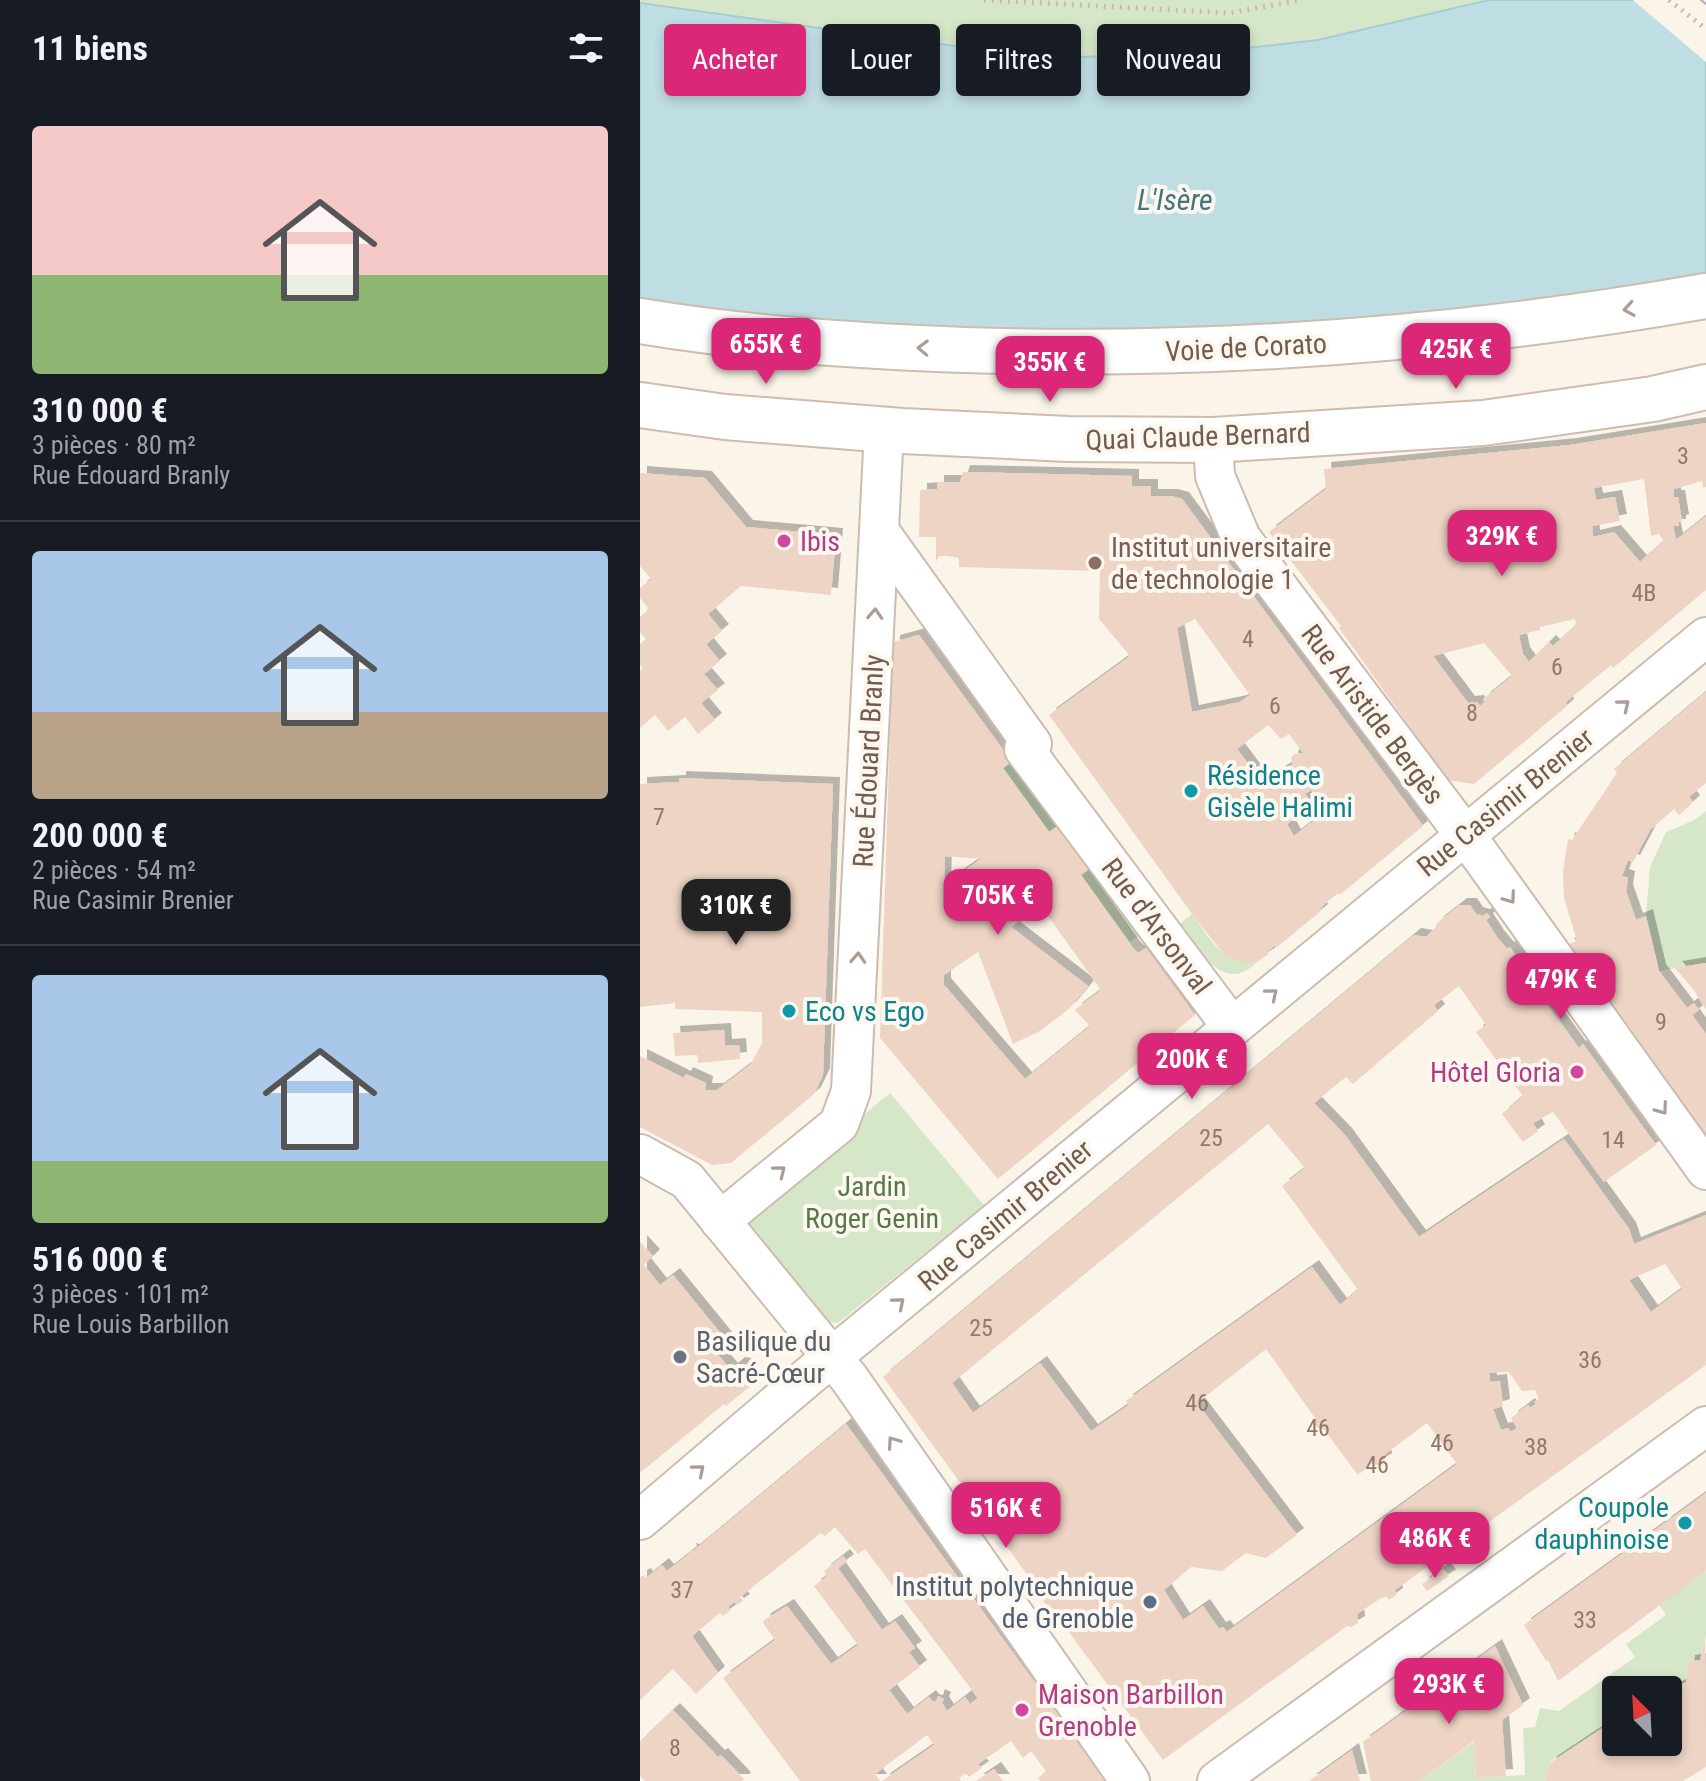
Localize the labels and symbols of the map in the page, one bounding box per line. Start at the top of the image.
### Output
water label: L'Isère [1137,182,1213,217]
one-way arrow [1622,300,1636,317]
pin: 655K € [701,318,831,386]
pin: 425K € [1391,323,1521,391]
street label: Voie de Corato [1164,327,1328,368]
pin: 355K € [985,336,1115,404]
one-way arrow [916,340,929,357]
street label: Quai Claude Bernard [1085,416,1311,457]
house number: 3 [1677,442,1689,470]
pin: 329K € [1437,510,1567,578]
place label: Ibis [800,525,840,558]
place label: Institut universitaire de technologie 1 [1111,531,1331,596]
marker: Ibis [775,532,793,550]
marker: Institut universitaire de technologie 1 [1086,554,1104,572]
house number: 4B [1632,579,1656,607]
one-way arrow [867,607,884,620]
street label: Rue Aristide Bergès [1294,618,1451,811]
house number: 4 [1242,625,1254,653]
street label: Rue Édouard Branly [846,653,891,868]
house number: 6 [1551,653,1563,681]
house number: 6 [1269,692,1281,720]
house number: 8 [1466,699,1478,727]
one-way arrow [1615,700,1630,714]
street label: Rue Casimir Brenier [1411,721,1600,884]
place label: Résidence Gisèle Halimi [1207,759,1353,824]
marker: Résidence Gisèle Halimi [1182,782,1200,800]
house number: 7 [653,803,665,831]
street label: Rue d'Arsonval [1095,852,1218,1001]
pin: 705K € [933,869,1063,937]
pin: 310K € [671,879,801,947]
one-way arrow [1500,890,1515,904]
one-way arrow [849,951,866,964]
pin: 479K € [1496,953,1626,1021]
one-way arrow [1263,989,1277,1004]
place label: Eco vs Ego [805,995,925,1028]
marker: Eco vs Ego [780,1002,798,1020]
house number: 9 [1655,1008,1667,1036]
pin: 200K € [1127,1033,1257,1101]
place label: Hôtel Gloria [1430,1056,1561,1089]
marker: Hôtel Gloria [1568,1063,1586,1081]
one-way arrow [1653,1100,1667,1115]
house number: 25 [1199,1124,1223,1152]
house number: 14 [1601,1126,1625,1154]
street label: Rue Casimir Brenier [912,1133,1099,1298]
one-way arrow [771,1166,785,1181]
park label: Jardin Roger Genin [805,1170,939,1235]
one-way arrow [890,1298,904,1313]
house number: 25 [969,1314,993,1342]
place label: Basilique du Sacré-Cœur [696,1325,831,1390]
house number: 36 [1578,1346,1602,1374]
marker: Basilique du Sacré-Cœur [671,1348,689,1366]
house number: 46 [1185,1389,1209,1417]
house number: 46 [1306,1414,1330,1442]
house number: 46 [1430,1429,1454,1457]
house number: 38 [1524,1433,1548,1461]
one-way arrow [888,1436,902,1450]
house number: 46 [1365,1451,1389,1479]
one-way arrow [690,1465,705,1479]
pin: 516K € [941,1482,1071,1550]
place label: Coupole dauphinoise [1534,1491,1669,1556]
pin: 486K € [1370,1512,1500,1580]
marker: Coupole dauphinoise [1676,1514,1694,1532]
place label: Institut polytechnique de Grenoble [895,1570,1134,1635]
house number: 37 [670,1576,694,1604]
marker: Institut polytechnique de Grenoble [1141,1593,1159,1611]
house number: 33 [1573,1606,1597,1634]
pin: 293K € [1384,1658,1514,1726]
north arrow [1602,1676,1682,1756]
place label: Maison Barbillon Grenoble [1038,1678,1224,1743]
marker: Maison Barbillon Grenoble [1013,1701,1031,1719]
house number: 8 [669,1734,681,1762]

